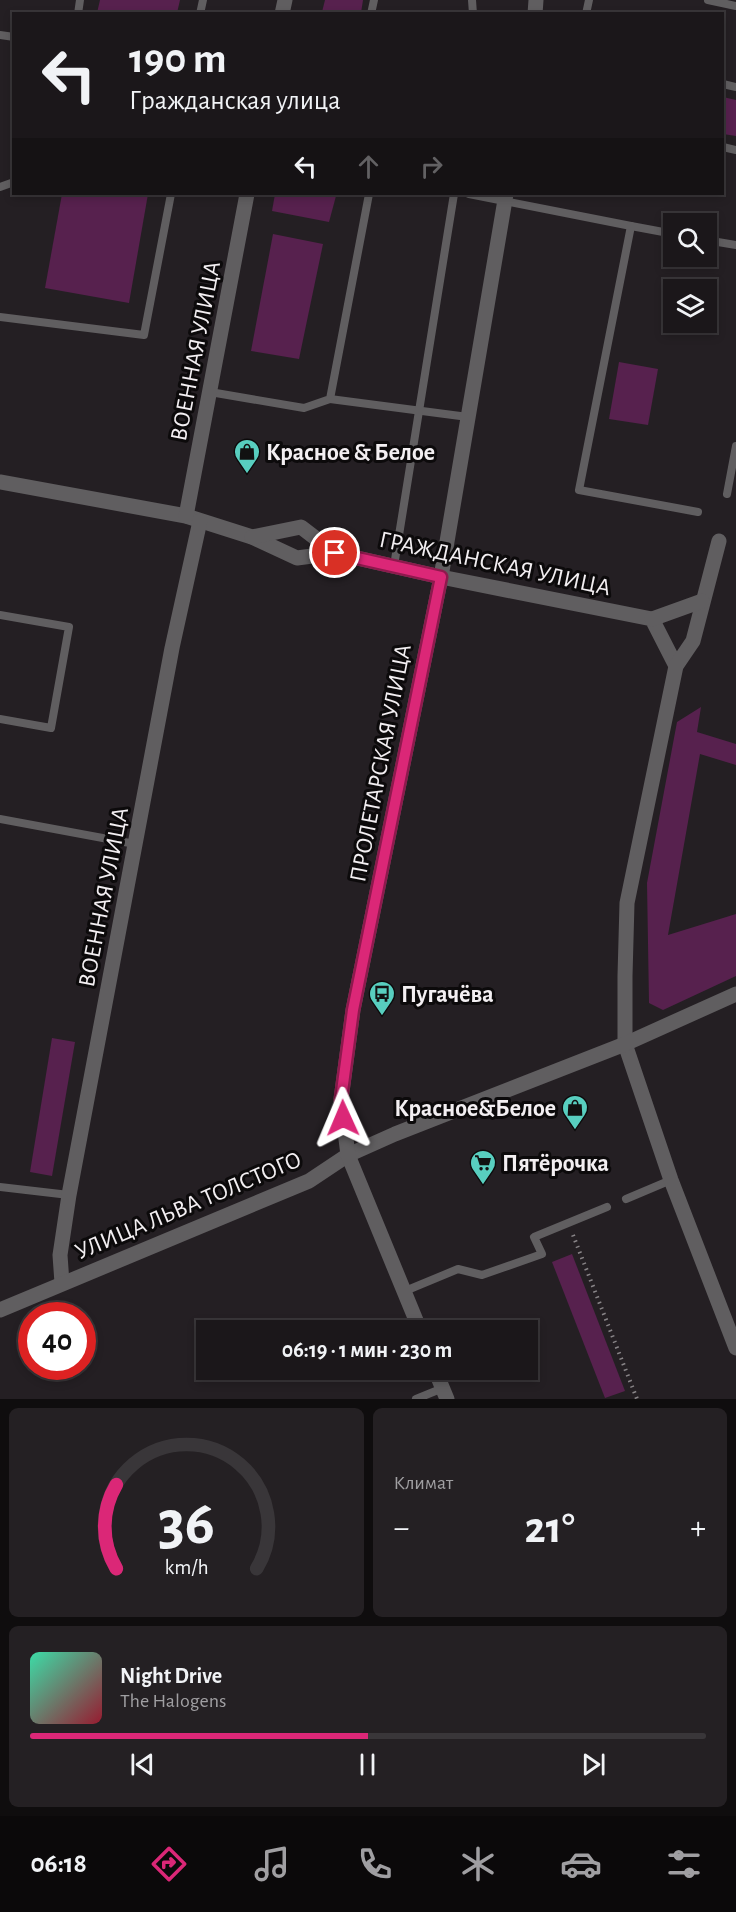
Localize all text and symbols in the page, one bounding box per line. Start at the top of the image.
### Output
icon: left [30,36,108,114]
text: 190 m [129,38,227,80]
text: Гражданская улица [129,87,341,114]
icon: left [289,150,322,183]
icon: ahead [352,150,385,183]
icon: right [415,150,448,183]
map controls [663,213,717,333]
button: search [663,213,717,267]
street label: ВОЕННАЯ УЛИЦА [167,259,225,443]
button: layers [663,279,717,333]
shop icon: Красное & Белое [232,437,262,475]
place label: Красное & Белое [266,441,435,465]
pin [309,527,360,578]
street label: ГРАЖДАНСКАЯ УЛИЦА [377,528,613,600]
icon: arrive [318,536,351,569]
street label: ПРОЛЕТАРСКАЯ УЛИЦА [346,642,416,884]
street label: ВОЕННАЯ УЛИЦА [75,805,133,989]
bus stop icon: Пугачёва [367,979,397,1017]
place label: Пугачёва [401,983,494,1007]
position arrow [311,1086,375,1150]
shop icon: Красное&Белое [560,1093,590,1131]
place label: Красное&Белое [394,1097,556,1121]
street label: УЛИЦА ЛЬВА ТОЛСТОГО [72,1147,305,1264]
supermarket icon: Пятёрочка [468,1148,498,1186]
place label: Пятёрочка [502,1152,609,1176]
speed limit sign: 40 [18,1302,96,1380]
text: 06:19 · 1 мин · 230 m [282,1339,452,1361]
text: Климат [394,1473,453,1493]
text: 36 [158,1493,215,1555]
text: 21° [524,1506,575,1551]
text: − [394,1512,409,1545]
text: + [690,1512,706,1545]
text: km/h [164,1558,208,1579]
text: Night Drive [120,1665,222,1687]
text: The Halogens [120,1691,226,1711]
icon: previous [126,1748,159,1781]
icon: pause [351,1748,384,1781]
icon: next [577,1748,610,1781]
icon: directions [148,1843,190,1885]
icon: music [251,1843,293,1885]
icon: phone [354,1843,396,1885]
icon: climate [457,1843,499,1885]
icon: car [560,1843,602,1885]
icon: filters [663,1843,705,1885]
text: 06:18 [31,1850,87,1877]

